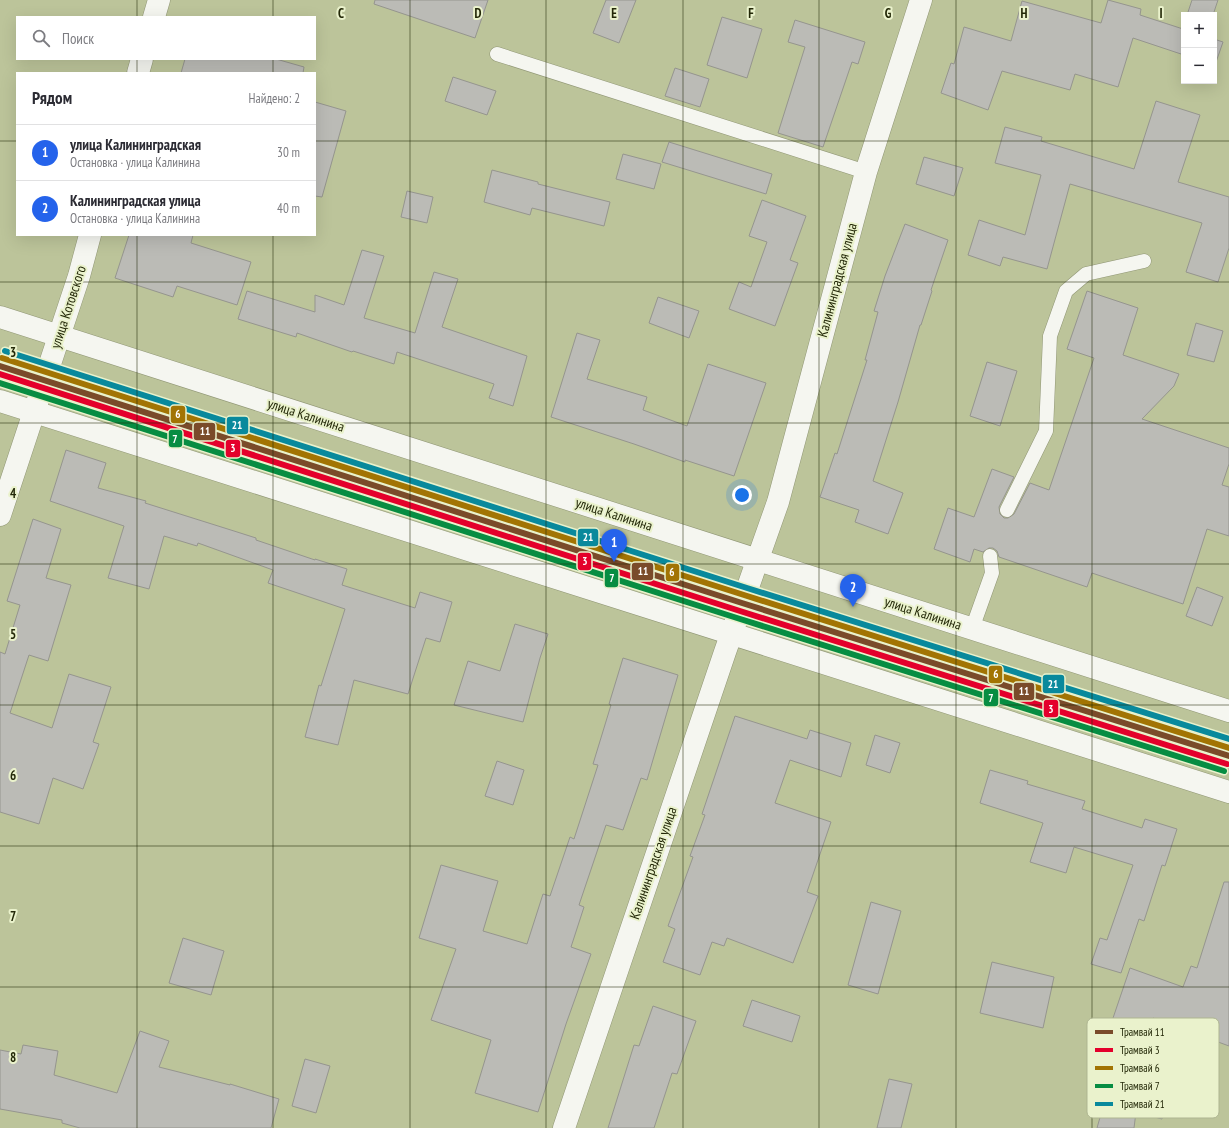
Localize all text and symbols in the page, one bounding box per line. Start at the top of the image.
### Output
text: C [338,5,344,22]
text: D [475,5,482,22]
text: E [611,5,617,22]
text: F [748,5,754,22]
text: G [885,5,892,22]
text: H [1021,5,1028,22]
text: I [1159,5,1163,22]
map controls [1181,12,1217,84]
button: + [1181,12,1217,48]
search box [16,16,316,60]
icon: search [30,27,52,49]
text: Поиск [62,29,94,48]
button: − [1181,48,1217,84]
text: Рядом [32,87,72,109]
text: Найдено: 2 [249,90,300,107]
text: улица Калининградская [70,135,201,154]
text: 1 [42,144,48,161]
text: 30 m [277,144,300,161]
text: Остановка · улица Калинина [70,154,200,171]
text: Калининградская улица [70,191,201,210]
text: 2 [42,200,48,217]
text: 40 m [277,200,300,217]
text: Остановка · улица Калинина [70,210,200,227]
street label: Калининградская улица [813,221,861,339]
street label: улица Котовского [46,263,90,351]
text: 3 [10,344,16,361]
street label: улица Калинина [265,394,347,436]
line badge: 6 [170,405,186,424]
text: 6 [175,407,181,421]
line badge: 21 [226,416,249,435]
text: 21 [232,418,242,432]
line badge: 11 [193,422,216,441]
text: 11 [200,424,210,438]
line badge: 7 [168,429,183,448]
text: 7 [172,432,178,446]
line badge: 3 [225,439,241,458]
text: 3 [230,441,236,455]
text: 4 [10,485,17,502]
your location [732,485,752,505]
street label: улица Калинина [573,493,655,535]
line badge: 21 [577,528,599,547]
pin: 1 [601,529,627,562]
text: 21 [583,530,593,544]
line badge: 3 [577,552,592,571]
text: 3 [582,554,588,568]
line badge: 11 [631,562,654,581]
line badge: 6 [665,563,680,582]
text: 11 [638,564,648,578]
text: 6 [669,565,675,579]
line badge: 7 [604,568,619,588]
text: 7 [609,571,615,585]
pin: 2 [840,574,866,607]
street label: улица Калинина [882,592,964,634]
text: 5 [10,626,16,643]
line badge: 6 [988,665,1003,684]
text: 6 [993,667,999,681]
line badge: 21 [1042,674,1065,694]
text: 21 [1048,677,1058,691]
line badge: 11 [1013,682,1035,701]
text: 11 [1019,684,1029,698]
line badge: 7 [983,688,999,707]
text: 7 [988,691,994,705]
line badge: 3 [1043,699,1059,718]
text: 3 [1048,702,1054,716]
text: 6 [10,767,16,784]
street label: Калининградская улица [625,804,681,922]
text: 7 [10,908,16,925]
legend [1087,1018,1219,1118]
text: Трамвай 11 [1120,1025,1165,1039]
text: Трамвай 3 [1120,1043,1160,1057]
text: 8 [10,1049,16,1066]
text: Трамвай 6 [1120,1061,1160,1075]
text: Трамвай 7 [1120,1079,1160,1093]
text: Трамвай 21 [1120,1097,1165,1111]

